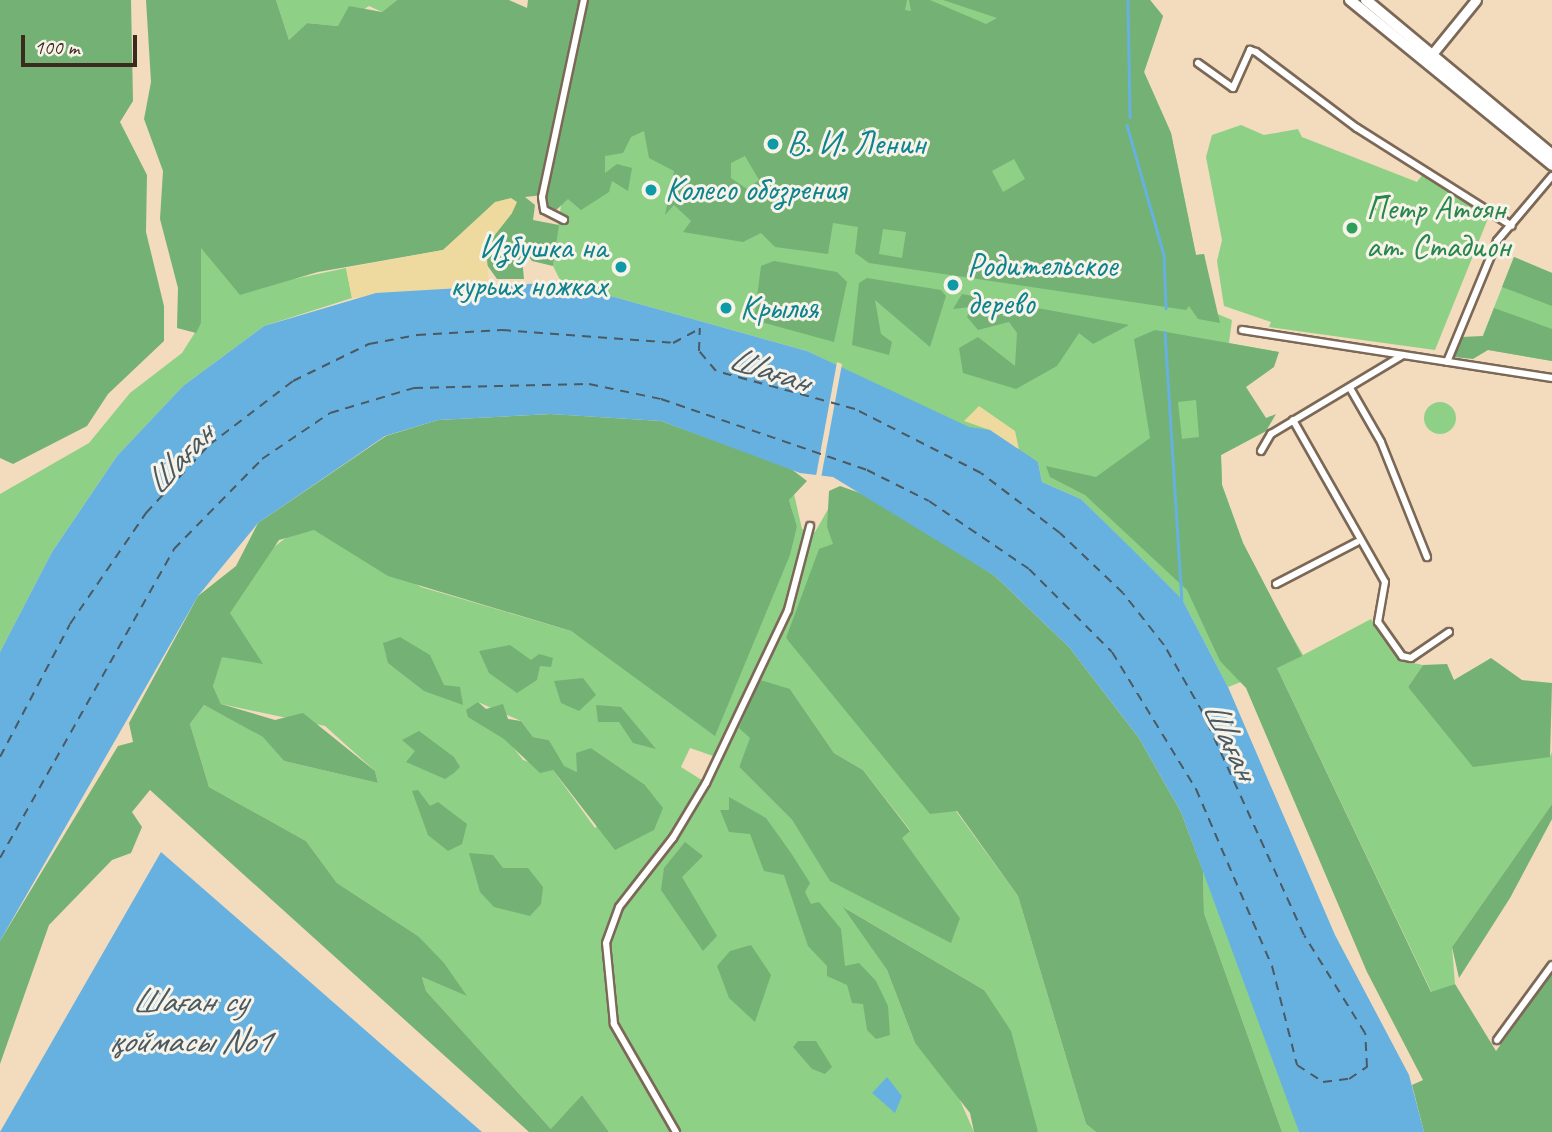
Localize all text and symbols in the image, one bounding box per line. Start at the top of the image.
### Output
scale bar [24,21,140,65]
text: 100 m [34,34,79,60]
place label: В. И. Ленин [787,124,925,164]
marker: В. И. Ленин [765,136,781,152]
place label: Колесо обозрения [665,170,847,210]
marker: Колесо обозрения [643,182,659,198]
place label: Петр Атоян ат. Стадион [1366,189,1510,267]
marker: Петр Атоян ат. Стадион [1344,220,1360,236]
place label: Избушка на курьих ножках [449,228,607,306]
place label: Родительское дерево [967,246,1117,324]
marker: Избушка на курьих ножках [613,259,629,275]
marker: Родительское дерево [945,277,961,293]
place label: Крылья [740,288,818,328]
marker: Крылья [718,300,734,316]
water label: Шаған [723,337,815,403]
water label: Шаған [136,415,222,503]
water label: Шаған [1193,694,1267,786]
water label: Шаған су қоймасы No1 [108,980,270,1062]

